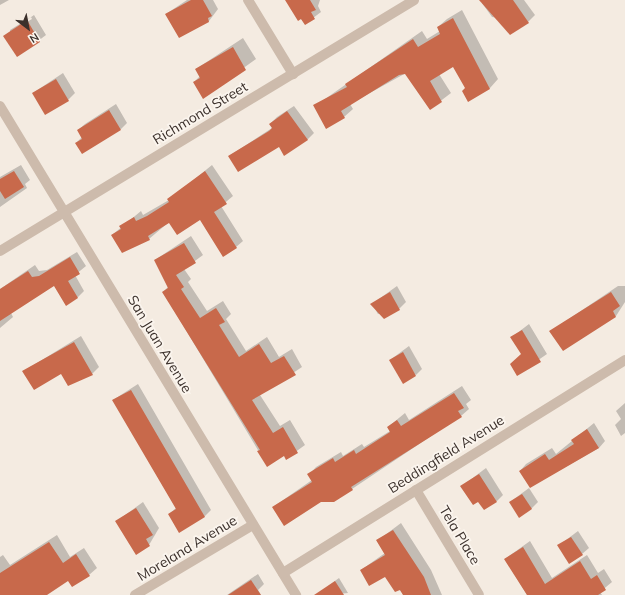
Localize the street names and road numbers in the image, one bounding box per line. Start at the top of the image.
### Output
street label: Richmond Street [150,78,250,148]
street label: San Juan Avenue [124,292,196,396]
street label: Beddingfield Avenue [385,411,507,497]
street label: Tela Place [436,503,484,567]
street label: Moreland Avenue [134,512,240,584]

